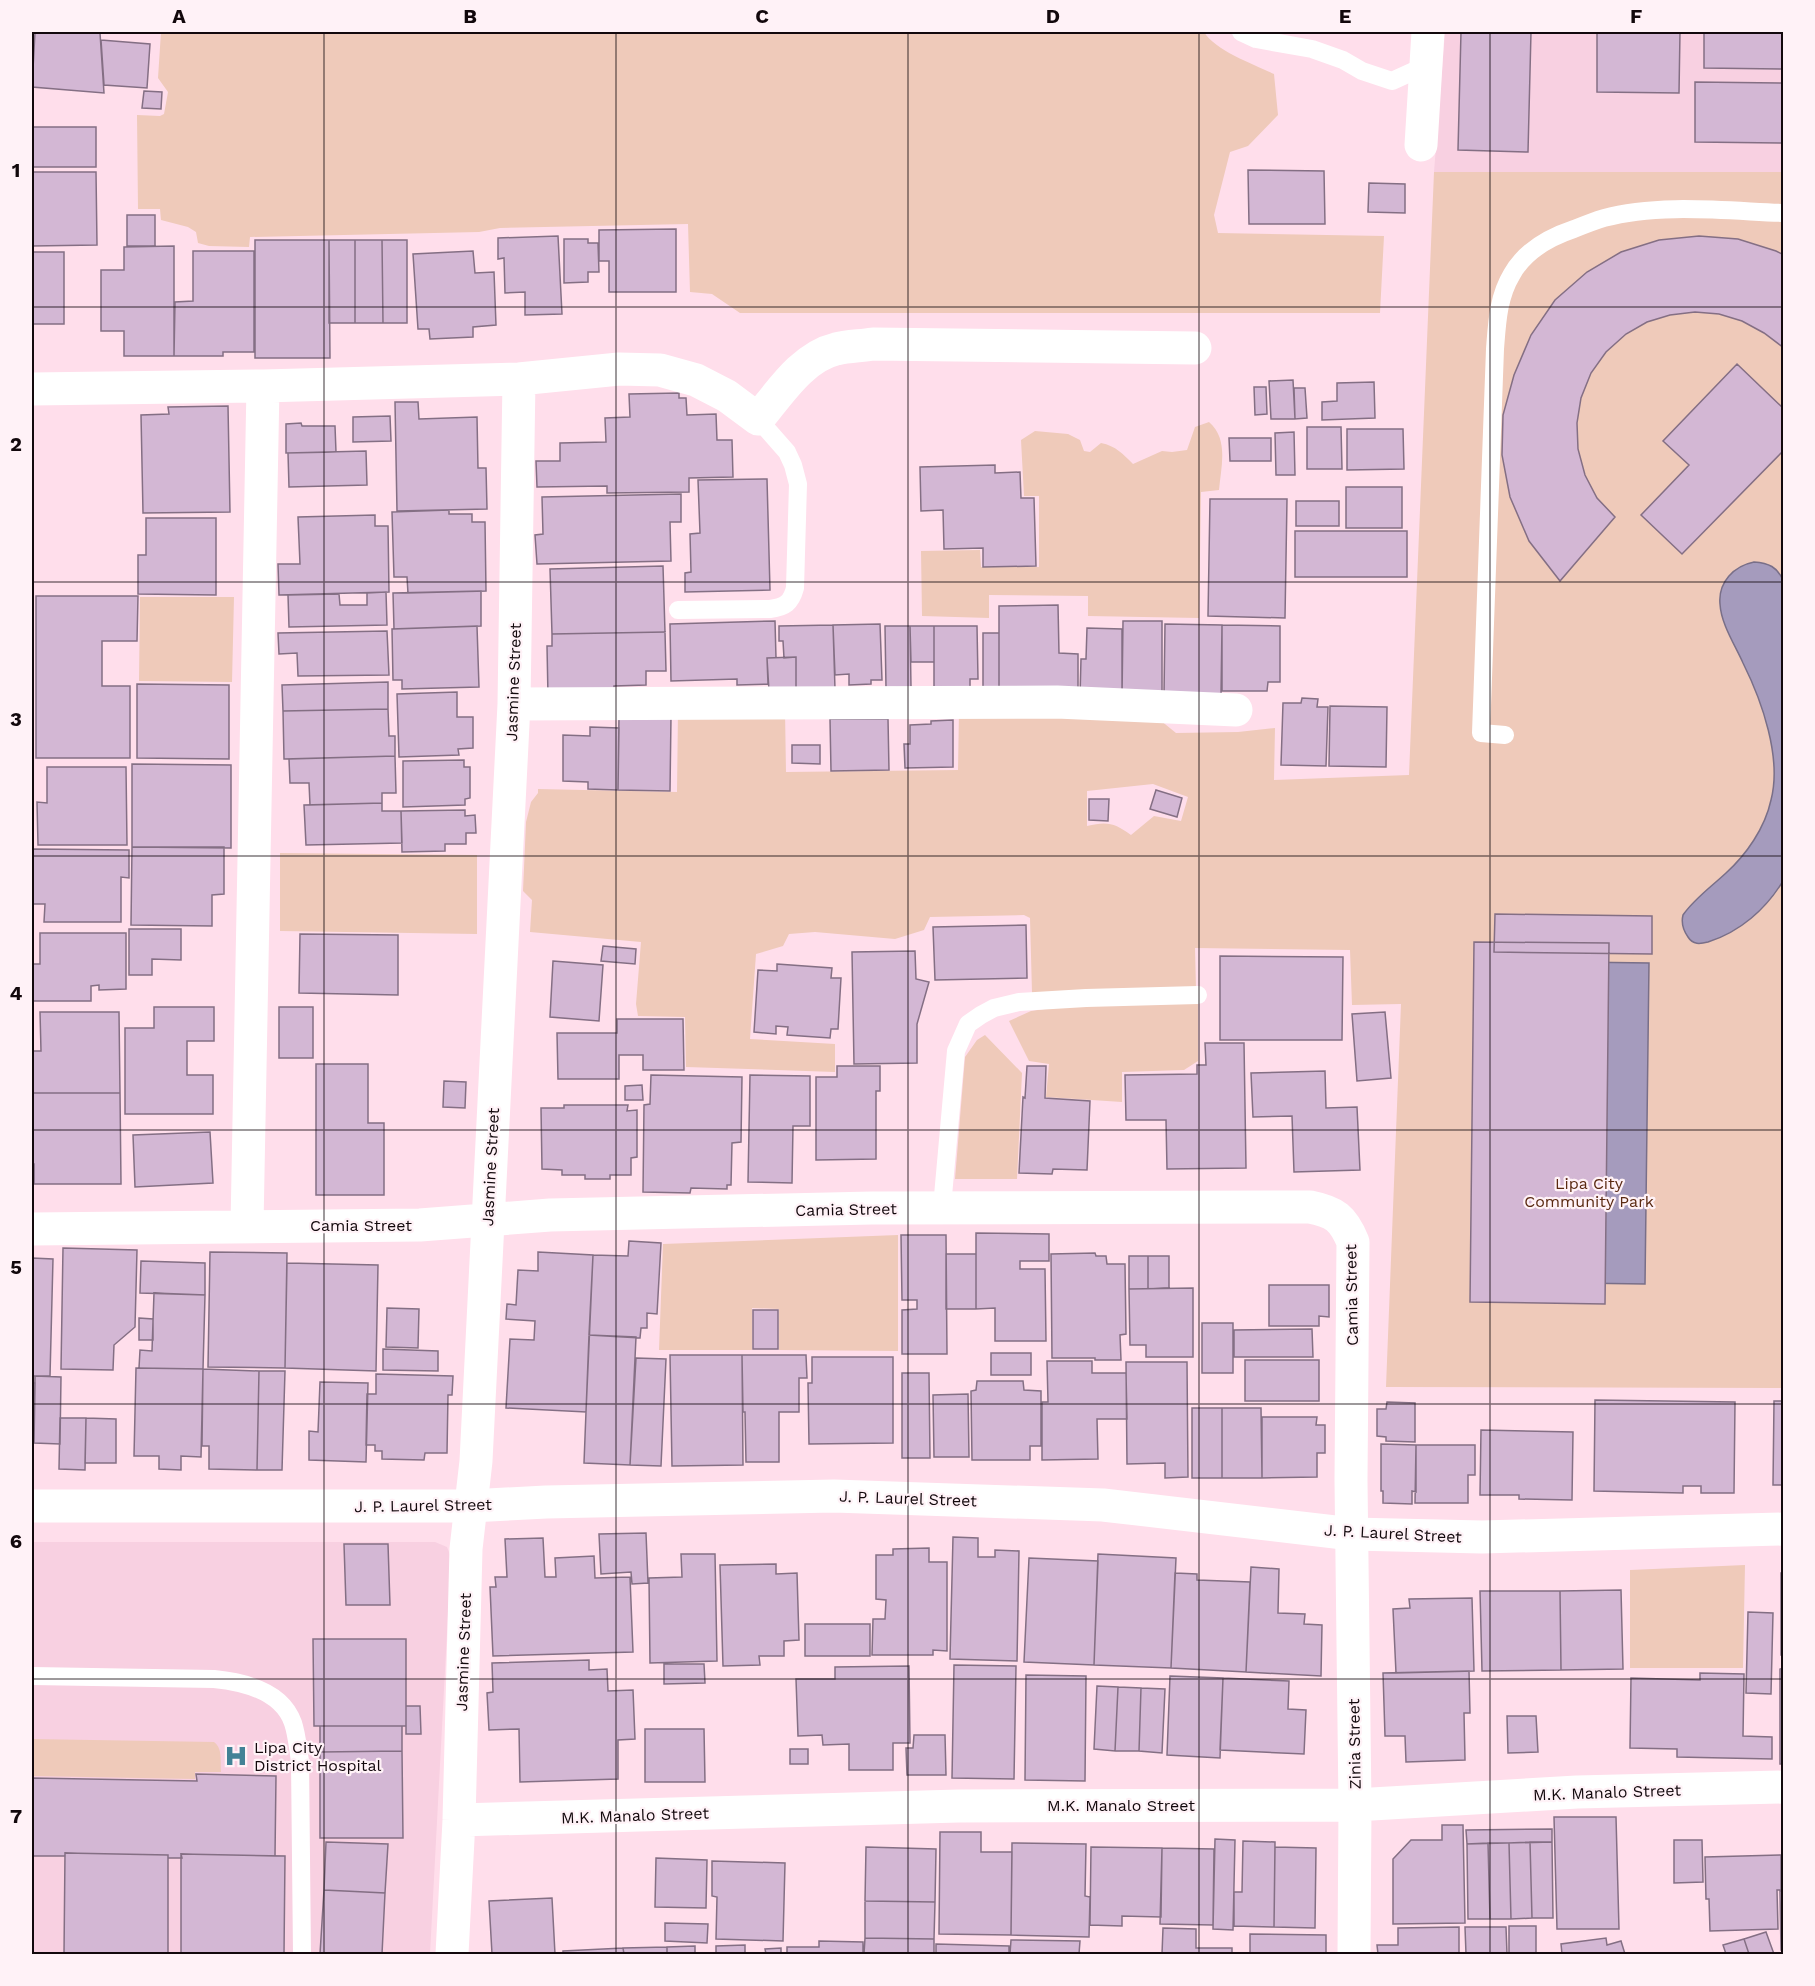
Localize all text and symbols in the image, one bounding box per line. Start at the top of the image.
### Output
text: A [172,4,186,28]
text: B [463,4,477,28]
text: C [755,4,769,28]
text: D [1046,4,1060,28]
text: E [1339,4,1351,28]
text: F [1630,4,1642,28]
text: 1 [12,158,20,182]
text: 2 [10,432,22,456]
street label: Jasmine Street [502,622,525,742]
text: 3 [10,707,22,731]
text: 4 [10,981,23,1005]
street label: Jasmine Street [478,1107,503,1227]
park label: Lipa City Community Park [1524,1174,1654,1211]
street label: Camia Street [795,1199,897,1220]
street label: Camia Street [310,1216,412,1235]
street label: Camia Street [1341,1244,1362,1346]
text: 5 [10,1255,22,1279]
street label: J. P. Laurel Street [839,1487,978,1510]
street label: J. P. Laurel Street [354,1495,492,1516]
street label: J. P. Laurel Street [1324,1520,1463,1547]
text: 6 [10,1529,22,1553]
street label: Jasmine Street [452,1592,475,1712]
street label: Zinia Street [1344,1698,1365,1790]
place label: Lipa City District Hospital [254,1738,381,1775]
hospital icon: Lipa City District Hospital [223,1743,249,1769]
street label: M.K. Manalo Street [1533,1780,1682,1805]
street label: M.K. Manalo Street [1047,1796,1195,1815]
street label: M.K. Manalo Street [561,1803,710,1828]
text: 7 [10,1804,22,1828]

